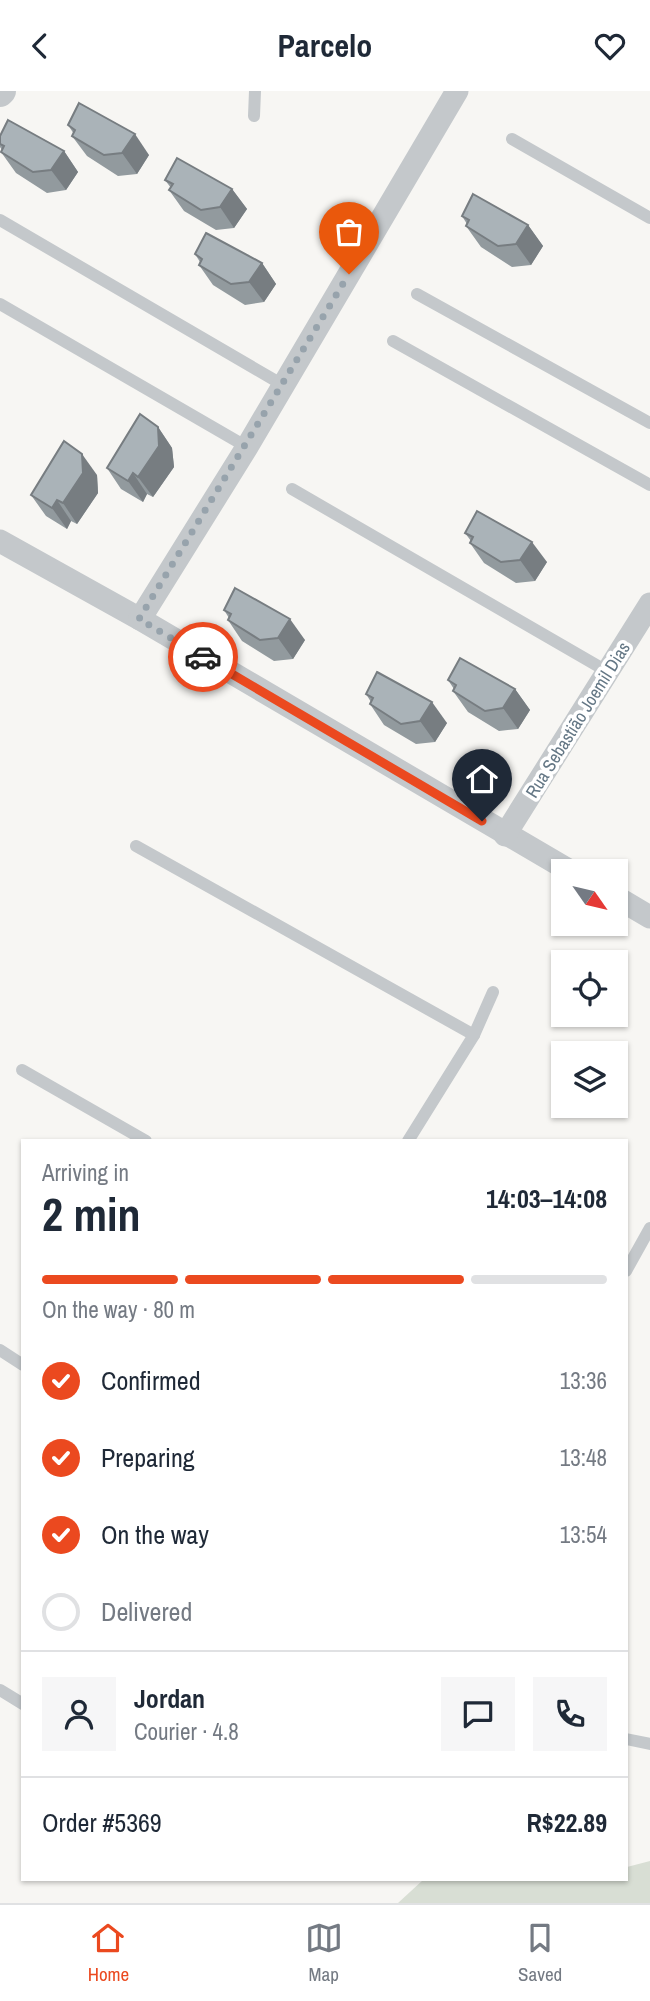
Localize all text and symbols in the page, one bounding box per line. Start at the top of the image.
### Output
text: Parcelo [278,24,372,67]
icon: back [21,27,59,65]
icon: heart [591,27,629,65]
pin [319,202,379,274]
icon: bag [330,213,368,251]
courier [168,622,238,692]
street label: Rua Sebastião Joemil Dias [519,637,636,803]
icon: car [184,638,222,676]
pin [452,749,512,821]
icon: home [463,760,501,798]
north arrow [551,859,628,936]
map controls [551,859,628,1118]
button: locate [551,950,628,1027]
button: layers [551,1041,628,1118]
text: Arriving in [42,1157,129,1188]
text: 14:03–14:08 [486,1181,607,1216]
text: 2 min [42,1183,141,1245]
text: On the way · 80 m [42,1294,195,1325]
icon: check [42,1362,80,1400]
text: Confirmed [101,1363,201,1398]
text: 13:36 [560,1365,607,1396]
icon: check [42,1439,80,1477]
text: Preparing [101,1440,195,1475]
text: 13:48 [560,1442,607,1473]
icon: check [42,1516,80,1554]
text: On the way [101,1517,209,1552]
text: 13:54 [560,1519,607,1550]
text: Delivered [101,1594,192,1629]
button: person [42,1677,116,1751]
button: chat [441,1677,515,1751]
button: phone [533,1677,607,1751]
text: Jordan [134,1681,205,1716]
text: Courier · 4.8 [134,1716,239,1747]
text: Order #5369 [42,1805,162,1840]
text: R$22.89 [526,1805,607,1840]
tab: Home [88,1919,129,1987]
tab: Map [305,1919,343,1987]
tab: Saved [518,1919,562,1987]

